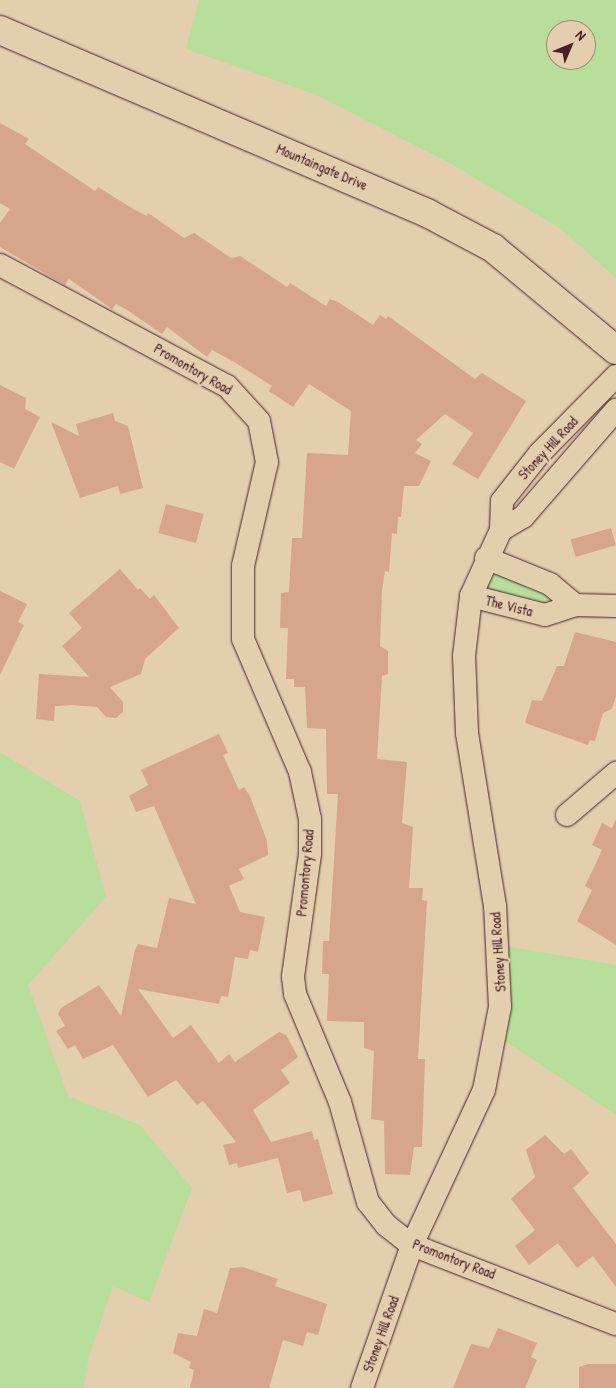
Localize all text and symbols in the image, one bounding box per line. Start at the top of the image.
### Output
north arrow [546,20,596,70]
text: N [572,25,591,44]
street label: Mountaingate Drive [274,140,370,194]
street label: Promontory Road [151,340,235,398]
street label: Stoney Hill Road [515,413,581,483]
street label: The Vista [484,592,534,620]
street label: Promontory Road [293,829,317,917]
street label: Stoney Hill Road [487,912,509,992]
street label: Promontory Road [410,1236,498,1282]
street label: Stoney Hill Road [359,1294,403,1374]

